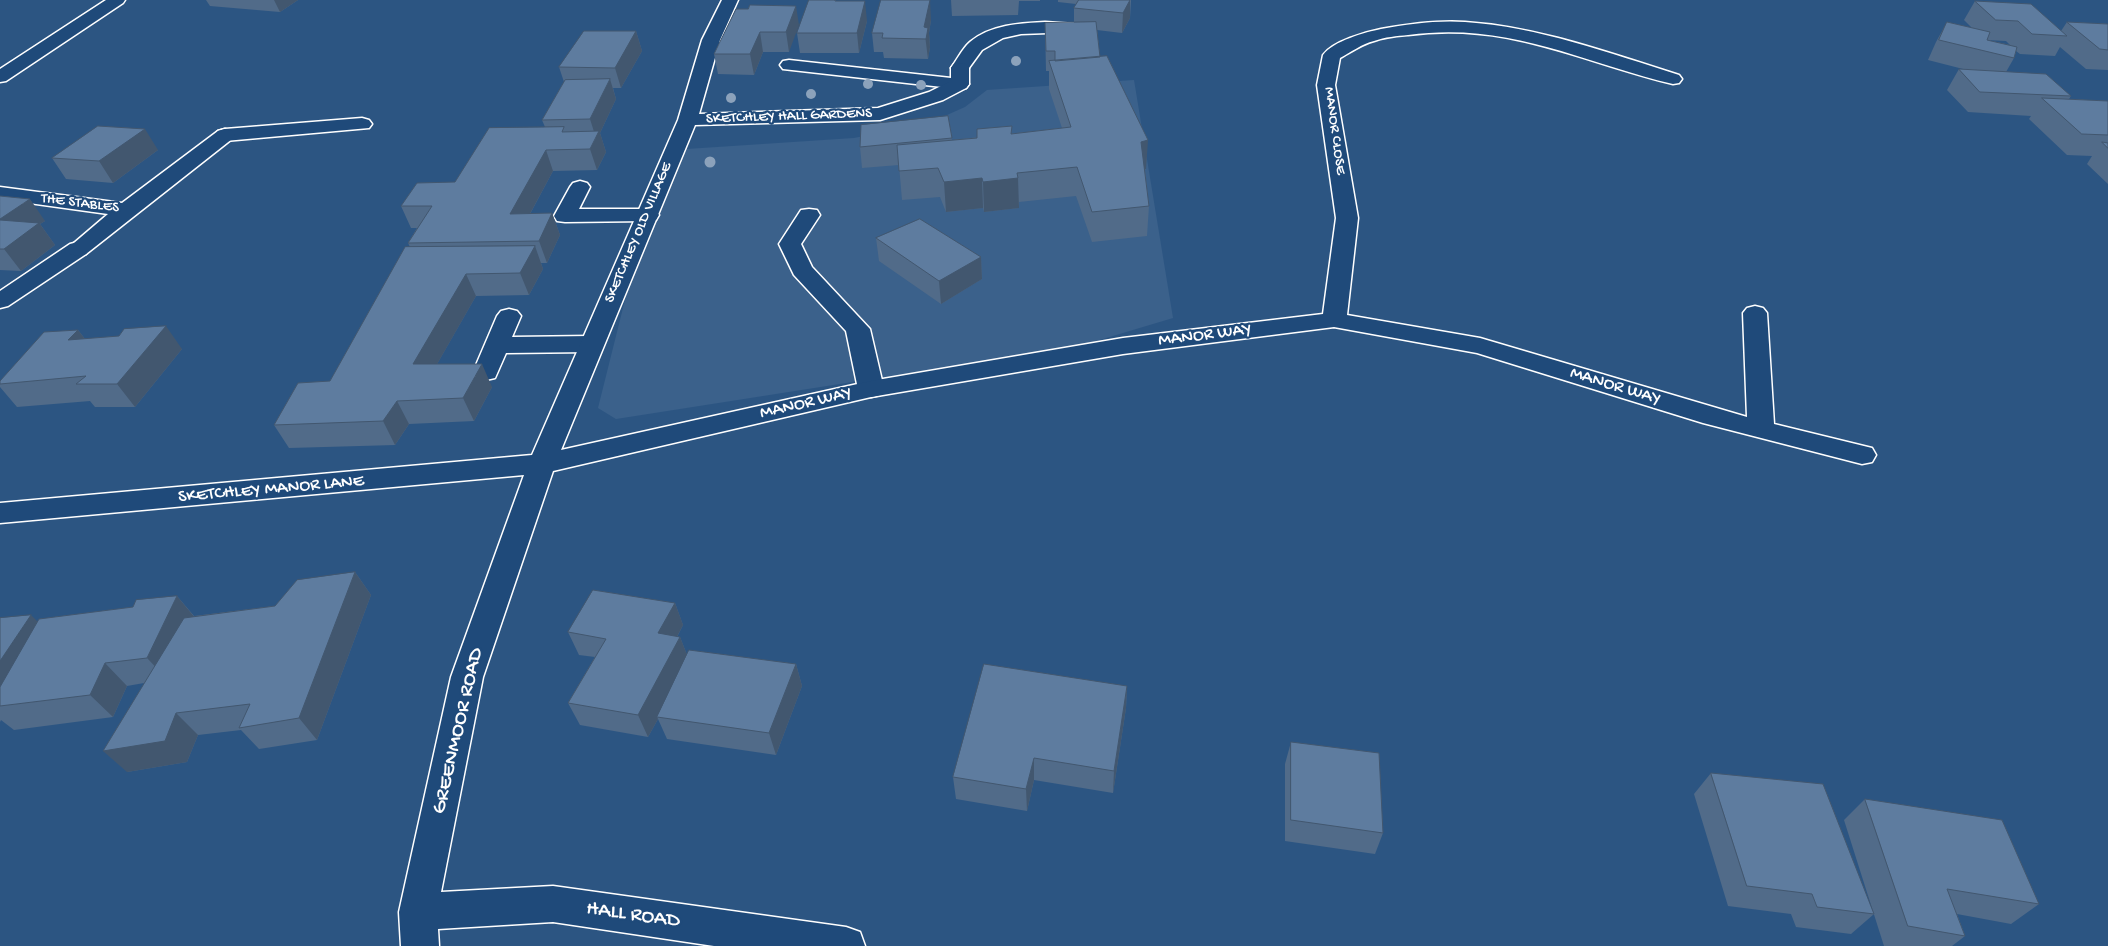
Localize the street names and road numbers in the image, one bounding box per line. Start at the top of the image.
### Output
street label: MANOR CLOSE [1319,86,1349,176]
street label: SKETCHLEY HALL GARDENS [706,105,872,129]
street label: SKETCHLEY OLD VILLAGE [601,160,677,306]
street label: THE STABLES [40,190,120,218]
street label: MANOR WAY [1157,320,1253,352]
street label: MANOR WAY [1567,363,1663,411]
street label: MANOR WAY [758,383,854,425]
street label: SKETCHLEY MANOR LANE [177,471,365,509]
street label: GREENMOOR ROAD [428,645,490,817]
street label: HALL ROAD [584,897,682,935]

